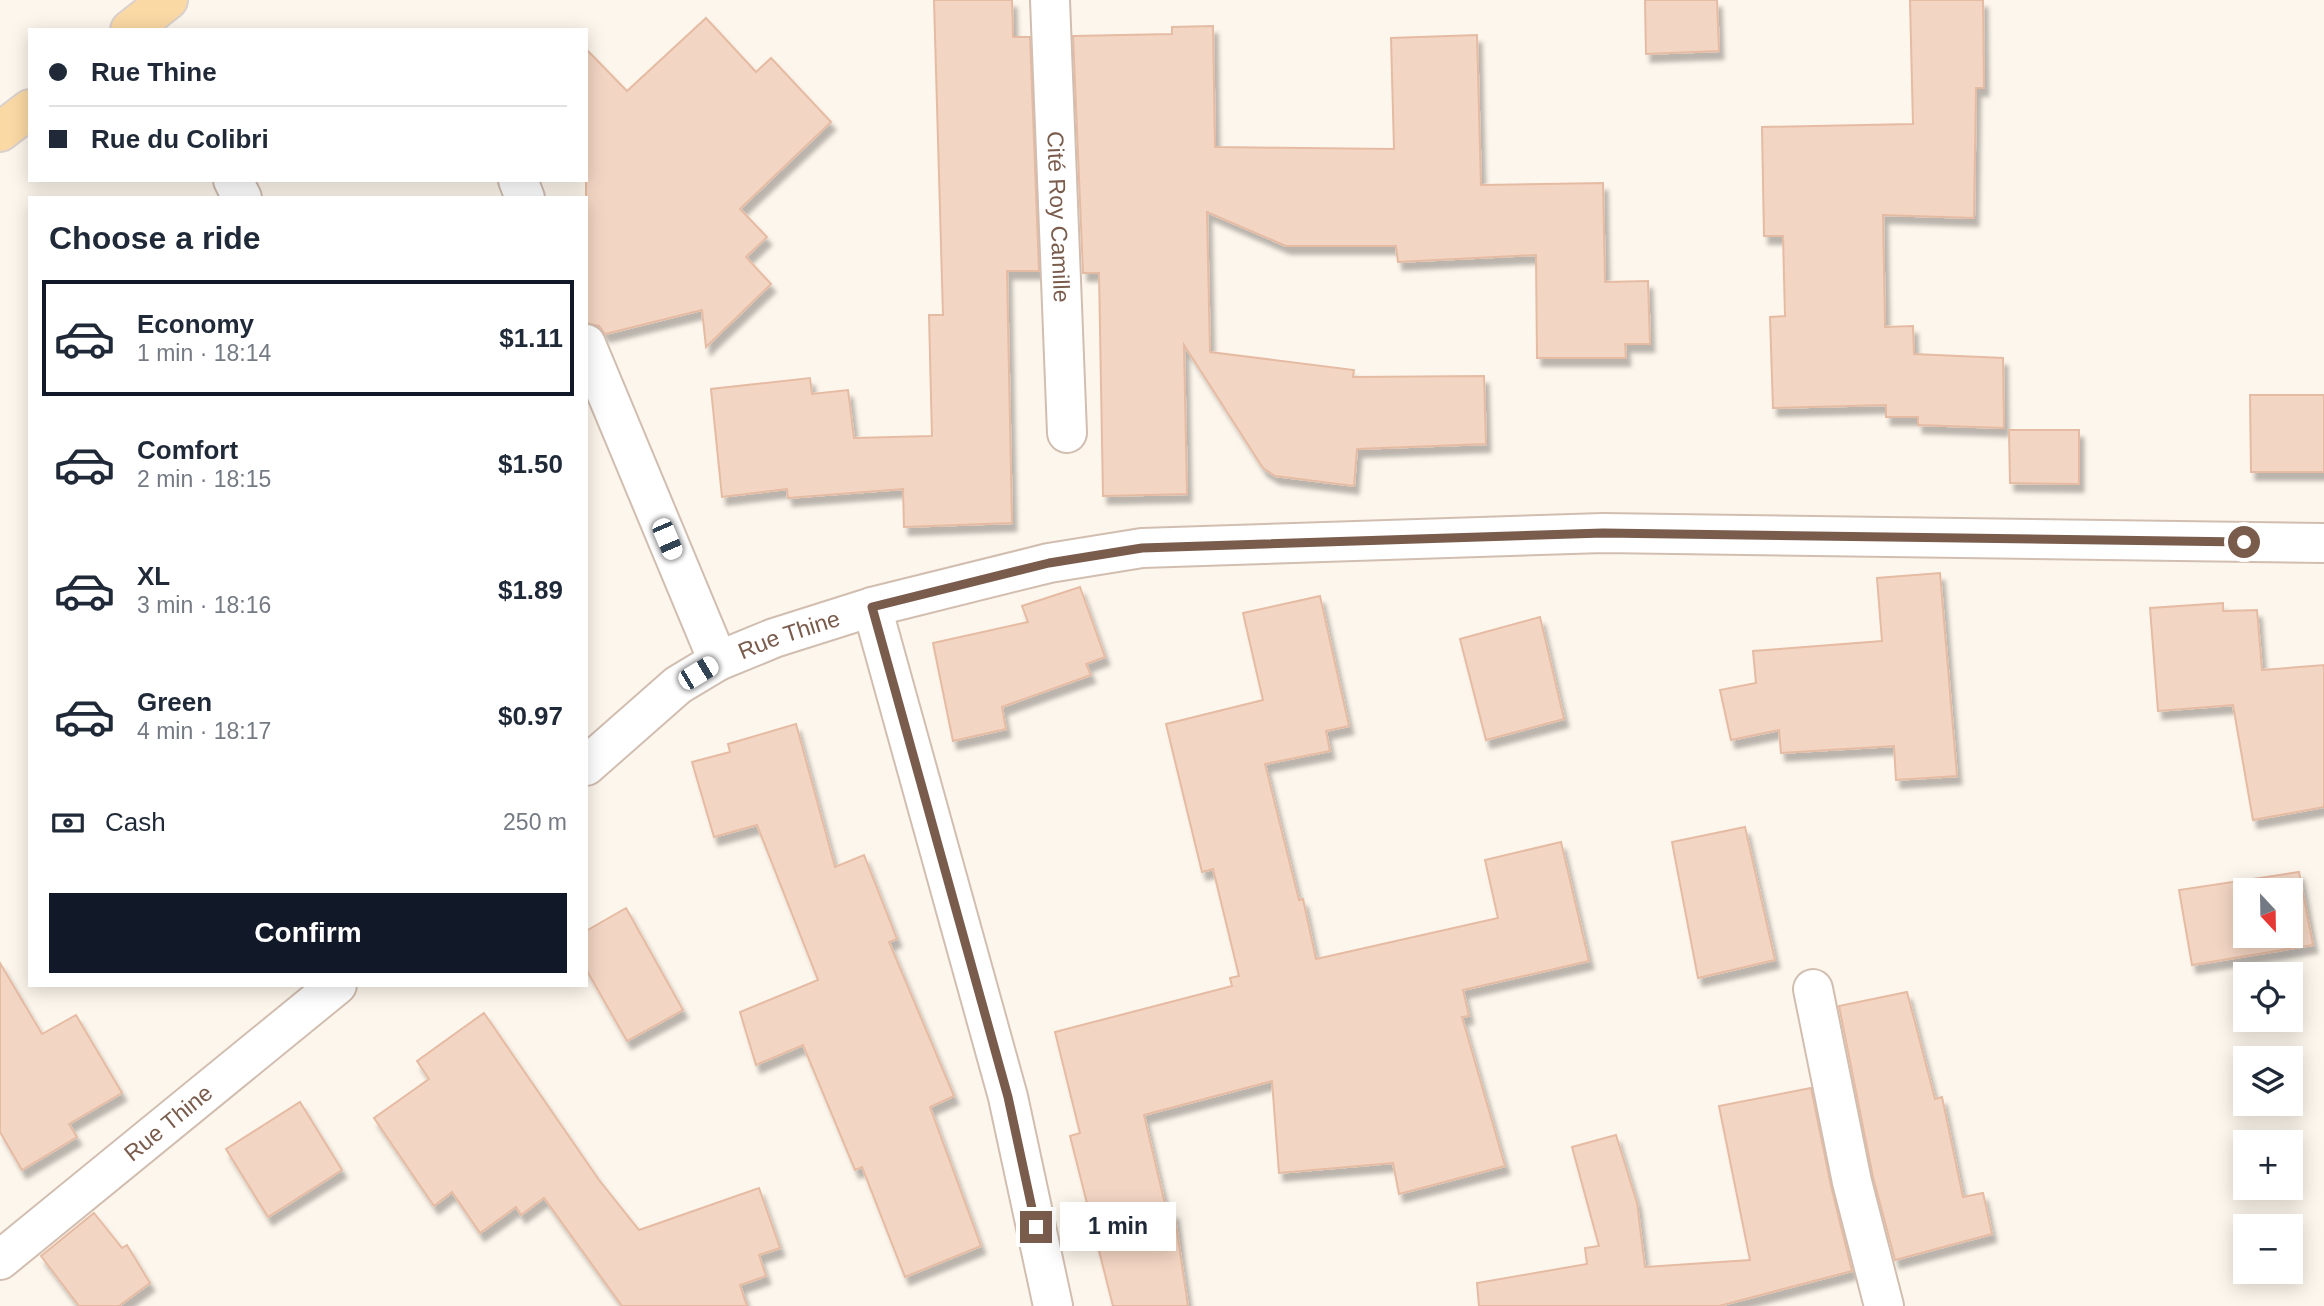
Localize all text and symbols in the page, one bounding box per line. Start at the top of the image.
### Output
text: Rue Thine [91,57,217,87]
text: Rue du Colibri [91,124,269,154]
street label: Cité Roy Camille [1042,131,1075,303]
text: Choose a ride [49,220,261,256]
icon: car [53,307,116,370]
text: Economy [137,309,254,339]
text: $1.11 [499,323,563,353]
text: 1 min · 18:14 [137,340,271,366]
icon: car [53,433,116,496]
text: Comfort [137,435,238,465]
text: $1.50 [498,449,563,479]
text: 2 min · 18:15 [137,466,271,492]
car [650,516,685,562]
route start [2228,526,2260,558]
icon: car [53,559,116,622]
text: XL [137,561,170,591]
text: $1.89 [498,575,563,605]
text: 3 min · 18:16 [137,592,271,618]
street label: Rue Thine [734,605,843,664]
car [675,653,722,693]
icon: car [53,685,116,748]
text: Green [137,687,212,717]
text: $0.97 [498,701,563,731]
text: 4 min · 18:17 [137,718,271,744]
icon: cash [49,804,87,842]
text: Cash [105,807,166,837]
text: 250 m [503,809,567,835]
north arrow [2233,878,2303,948]
map controls [2233,878,2303,1284]
button: Confirm [49,893,567,973]
button: locate [2233,962,2303,1032]
button: layers [2233,1046,2303,1116]
street label: Rue Thine [119,1079,217,1166]
button: + [2233,1130,2303,1200]
callout: 1 min [1060,1202,1176,1252]
route end [1020,1211,1052,1243]
text: 1 min [1088,1213,1148,1239]
button: − [2233,1214,2303,1284]

